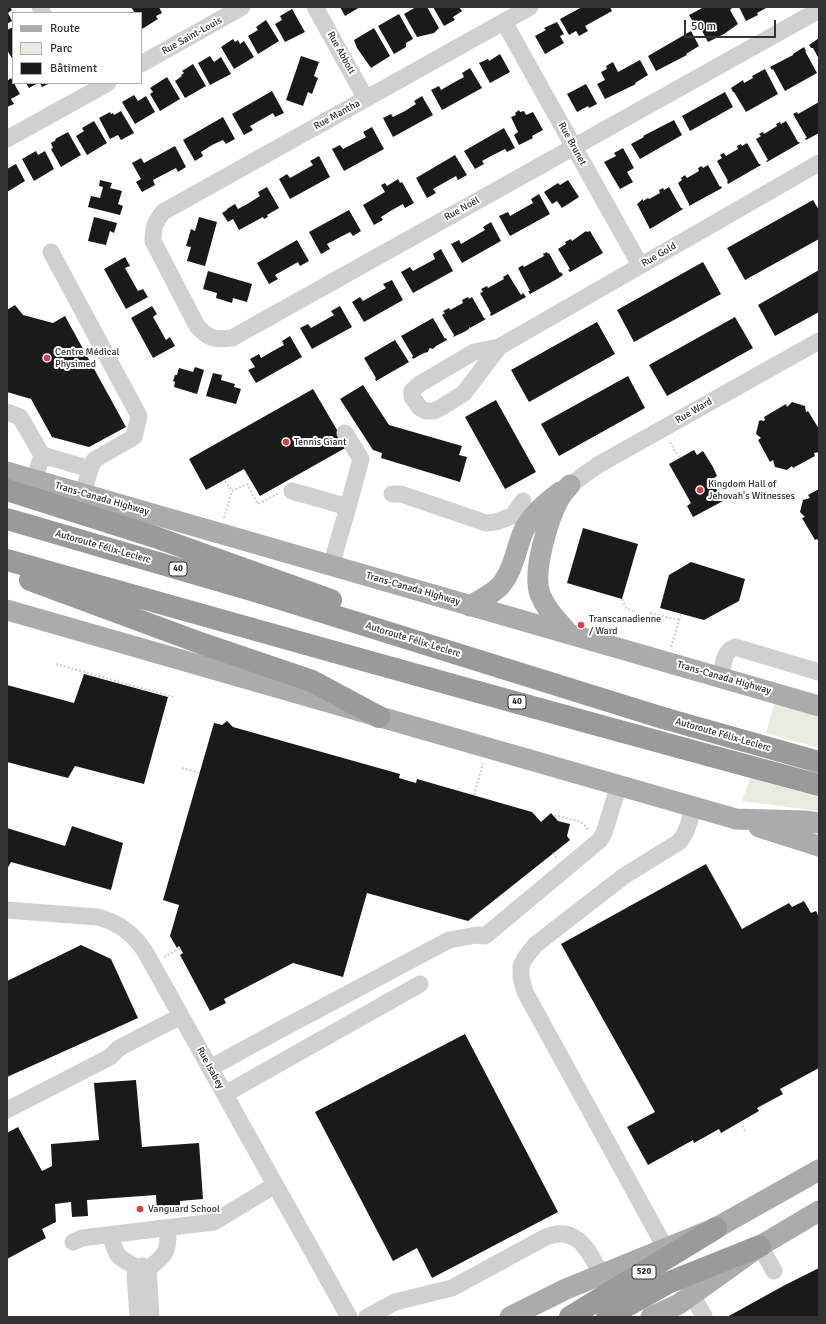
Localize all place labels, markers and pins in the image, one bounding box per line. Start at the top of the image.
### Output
place label: Centre Médical Physimed [55,346,119,370]
marker: Centre Médical Physimed [42,353,52,363]
place label: Tennis Giant [294,436,346,448]
marker: Tennis Giant [281,437,291,447]
place label: Kingdom Hall of Jehovah's Witnesses [708,478,795,502]
marker: Kingdom Hall of Jehovah's Witnesses [695,485,705,495]
place label: Transcanadienne / Ward [589,613,661,636]
marker: Transcanadienne / Ward [576,620,586,630]
place label: Vanguard School [148,1203,220,1215]
marker: Vanguard School [135,1204,145,1214]

